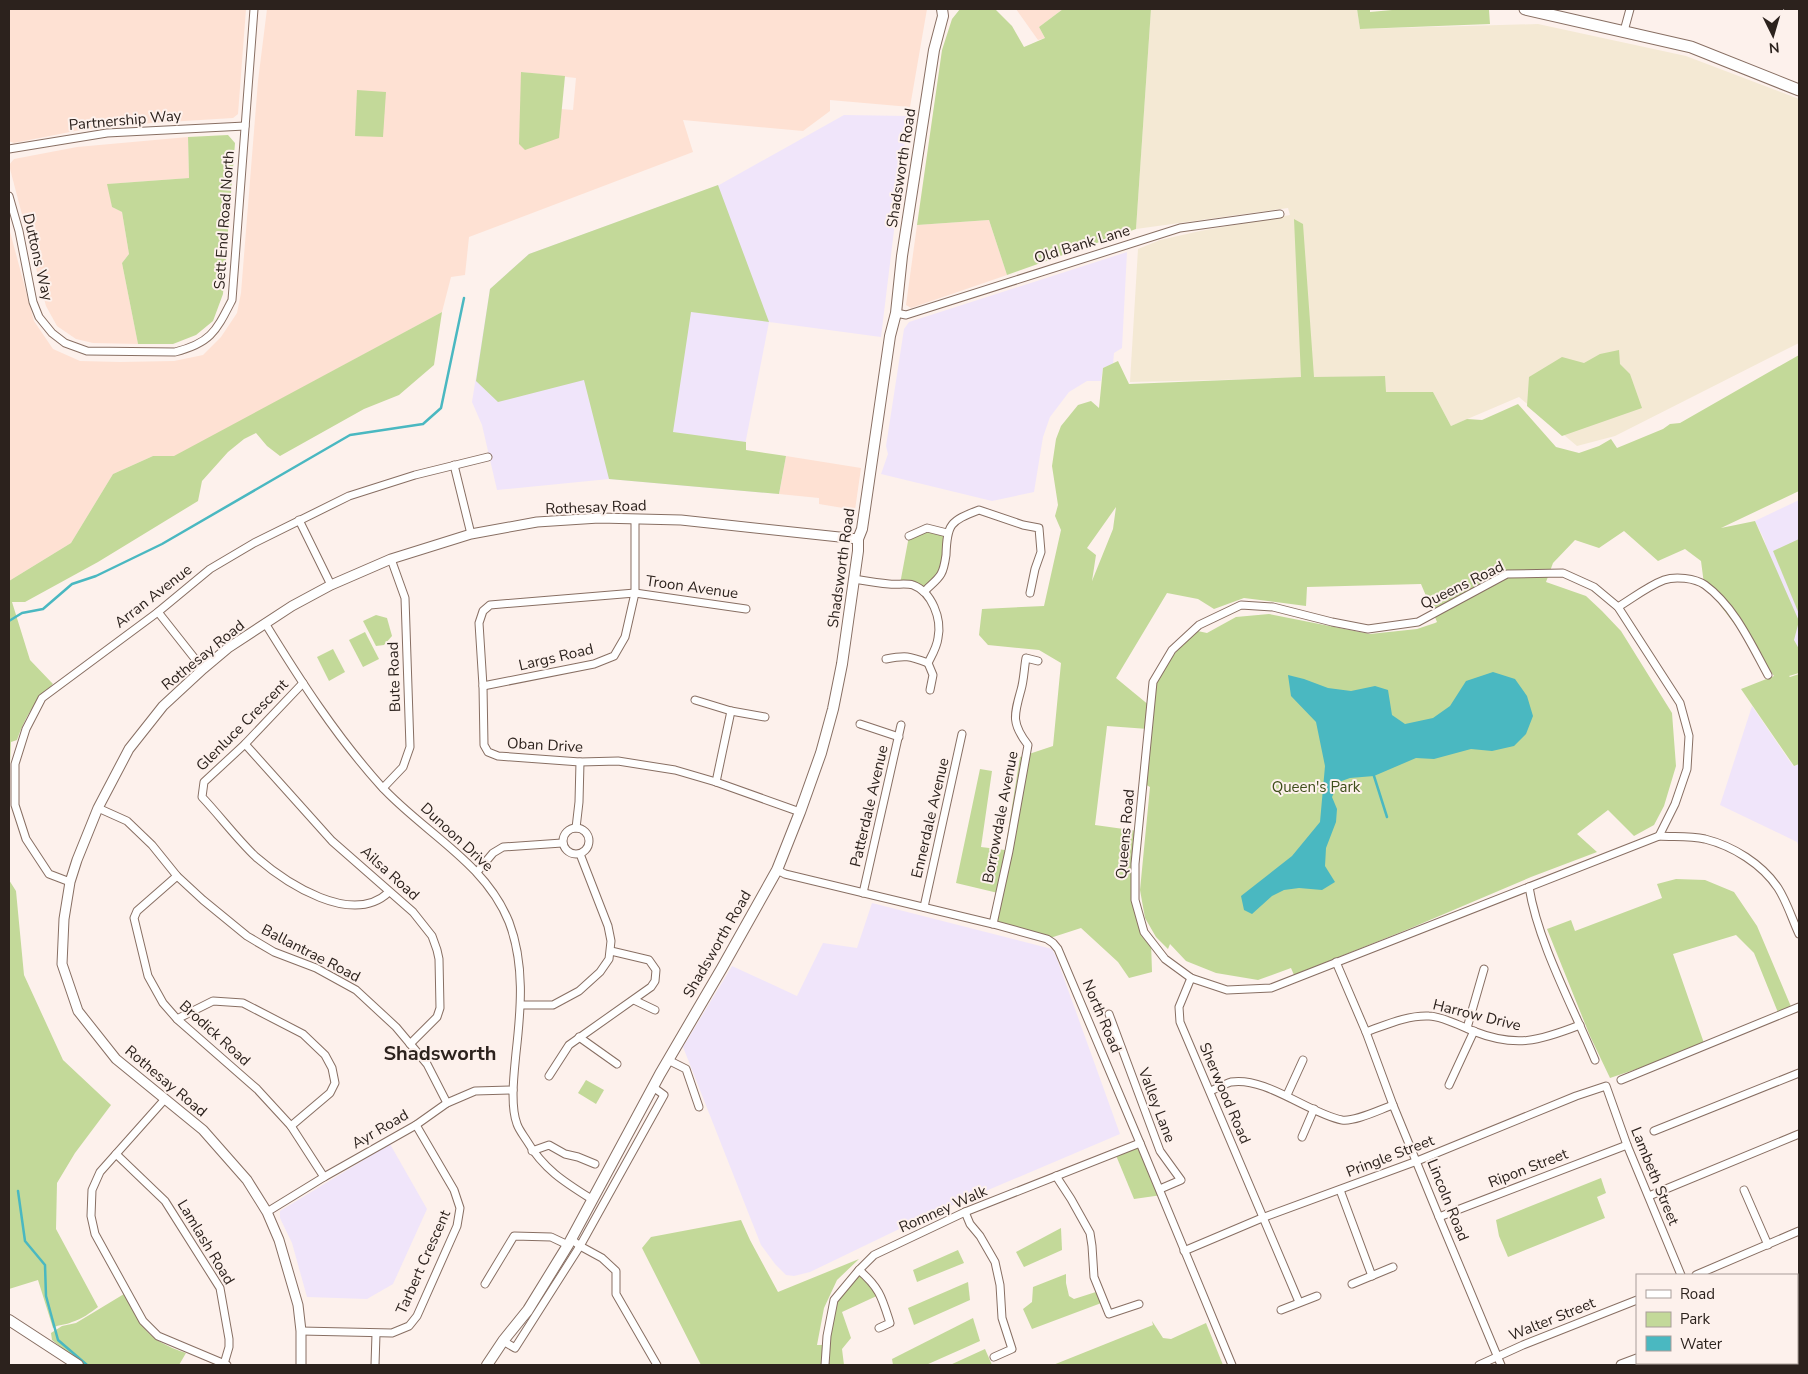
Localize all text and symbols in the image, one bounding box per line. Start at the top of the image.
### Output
north arrow [1748,10,1798,60]
text: N [1768,38,1780,57]
street label: Partnership Way [68,105,182,135]
street label: Shadsworth Road [882,107,920,229]
street label: Sett End Road North [209,150,239,290]
street label: Duttons Way [18,211,58,303]
street label: Old Bank Lane [1032,220,1132,268]
street label: Rothesay Road [545,495,647,519]
street label: Shadsworth Road [823,507,859,629]
street label: Queens Road [1417,556,1507,614]
street label: Arran Avenue [110,559,196,633]
street label: Troon Avenue [644,571,740,603]
street label: Rothesay Road [157,615,249,695]
street label: Largs Road [517,639,595,675]
street label: Bute Road [383,641,405,713]
street label: Glenluce Crescent [192,674,293,775]
street label: Oban Drive [506,733,584,757]
street label: Patterdale Avenue [845,743,893,869]
street label: Borrowdale Avenue [977,749,1023,885]
street label: Ennerdale Avenue [906,756,954,880]
park label: Queen's Park [1272,777,1361,797]
street label: Queens Road [1111,788,1139,880]
street label: Dunoon Drive [416,798,498,876]
street label: Ailsa Road [356,841,424,905]
street label: Shadsworth Road [678,887,756,1001]
street label: Ballantrae Road [258,919,364,987]
street label: North Road [1078,976,1126,1056]
street label: Harrow Drive [1431,994,1523,1036]
street label: Brodick Road [175,996,255,1070]
street label: Sherwood Road [1195,1039,1255,1147]
district label: Shadsworth [384,1040,496,1067]
street label: Rothesay Road [121,1041,211,1121]
street label: Valley Lane [1133,1064,1180,1145]
street label: Ayr Road [348,1105,412,1153]
street label: Lambeth Street [1626,1124,1684,1229]
street label: Pringle Street [1343,1130,1438,1182]
street label: Ripon Street [1485,1143,1571,1192]
street label: Lincoln Road [1422,1156,1474,1244]
street label: Romney Walk [896,1180,991,1237]
street label: Lamlash Road [173,1196,239,1288]
street label: Tarbert Crescent [391,1206,455,1317]
legend [1636,1274,1798,1364]
text: Road [1680,1284,1715,1304]
street label: Walter Street [1506,1292,1599,1345]
text: Park [1680,1309,1710,1329]
text: Water [1680,1334,1723,1354]

